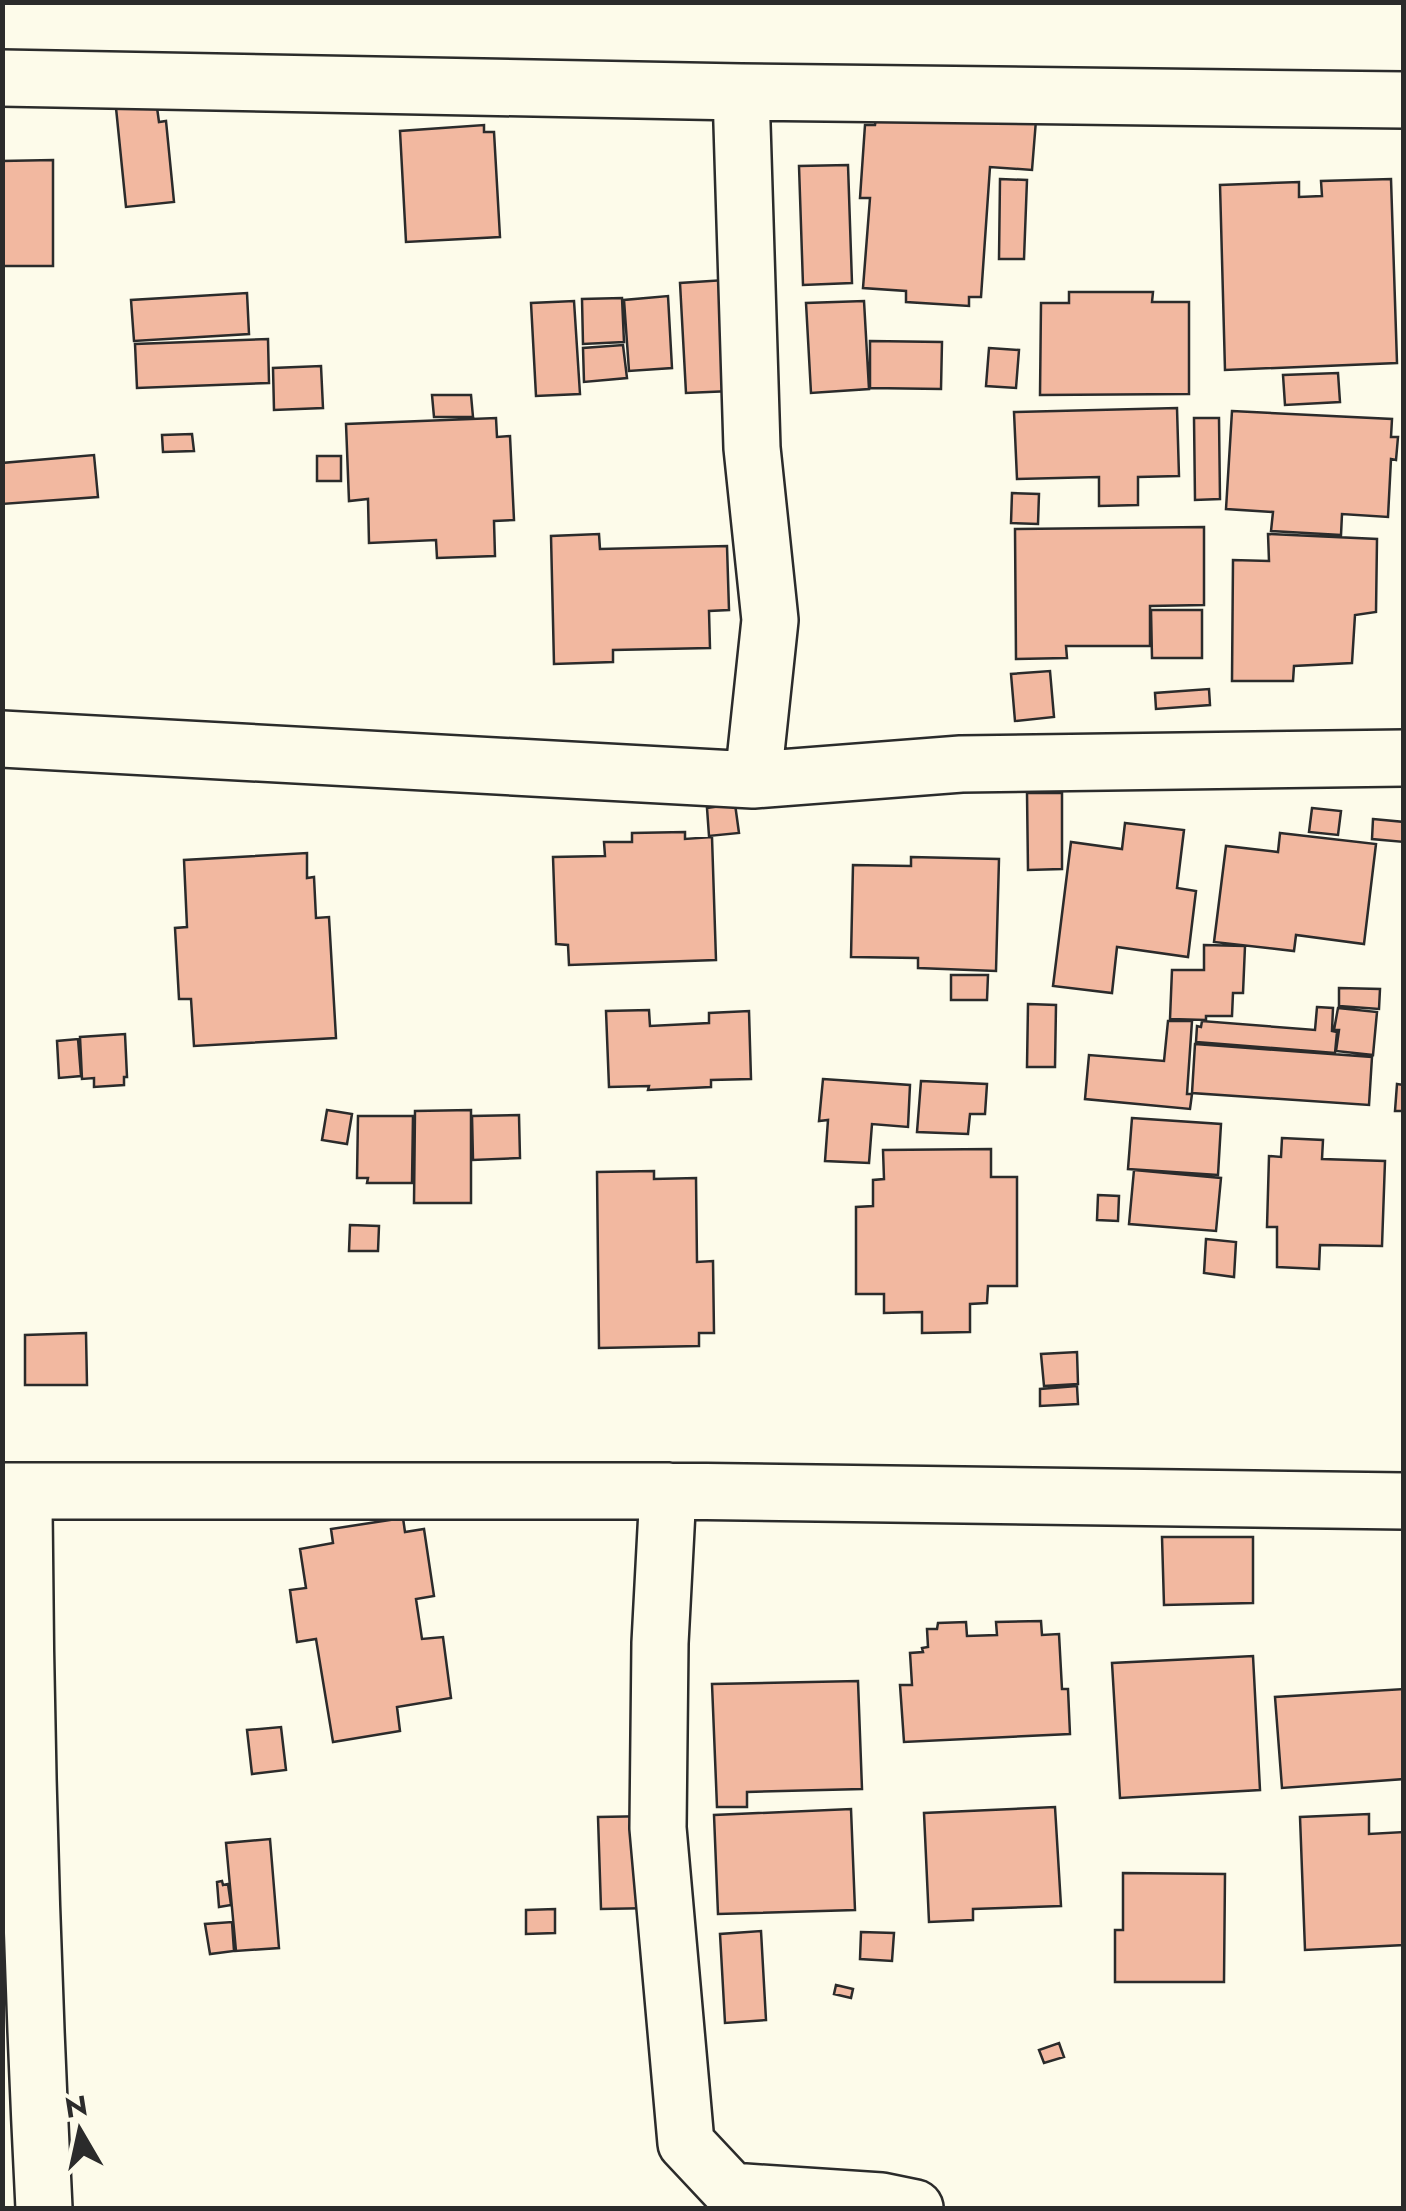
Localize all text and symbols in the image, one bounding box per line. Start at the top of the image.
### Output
north arrow [30,2081,130,2181]
text: N [62,2085,90,2129]

